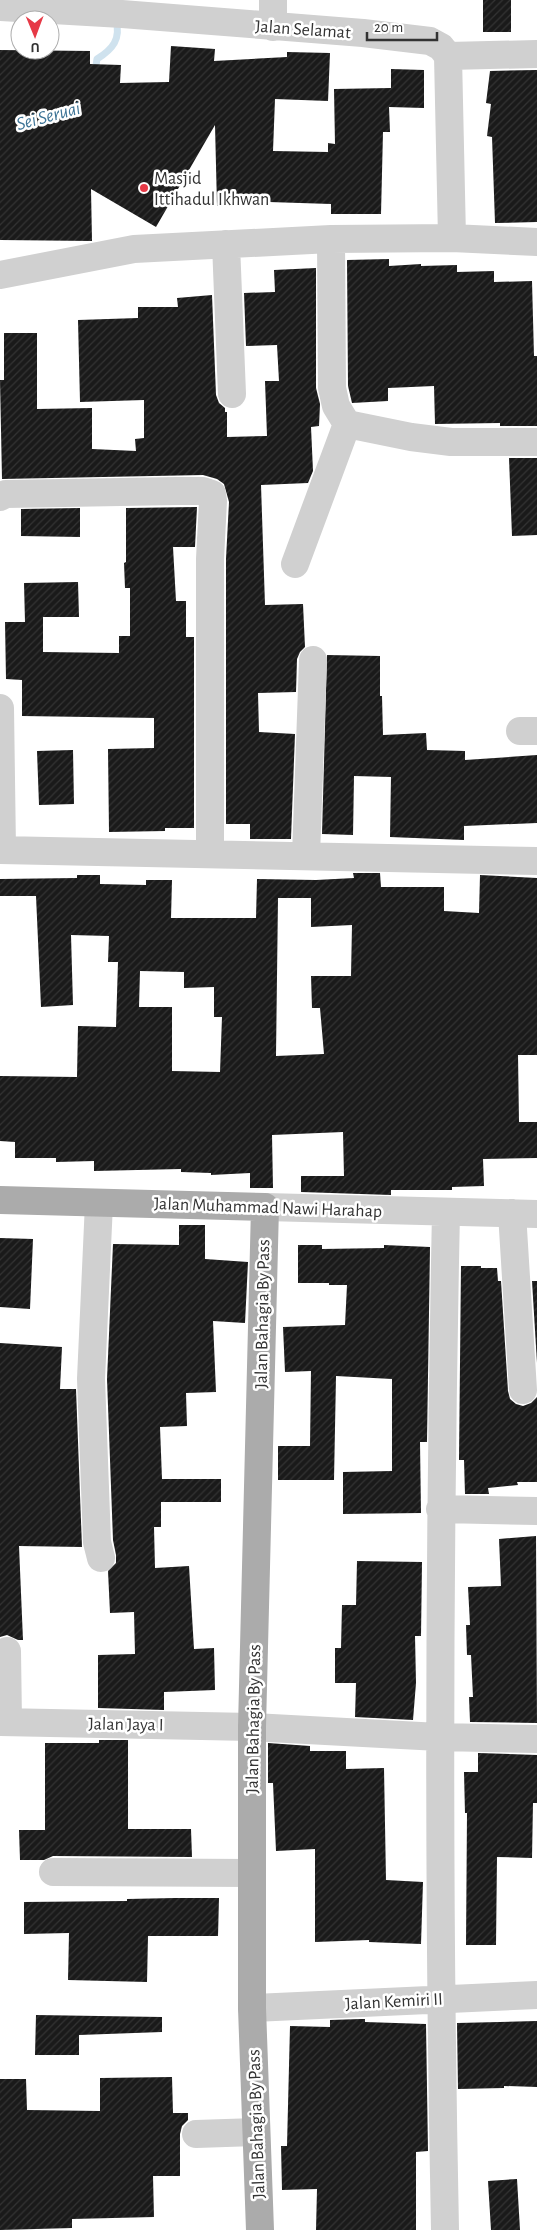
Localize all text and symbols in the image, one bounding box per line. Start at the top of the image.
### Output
north arrow [10,10,60,60]
scale bar [367,10,437,42]
street label: Jalan Selamat [254,18,352,42]
text: 20 m [374,20,403,35]
text: U [31,40,40,54]
water label: Sei Seruai [14,99,82,134]
place label: Masjid Ittihadul Ikhwan [154,170,269,209]
marker: Masjid Ittihadul Ikhwan [138,182,150,194]
street label: Jalan Muhammad Nawi Harahap [153,1195,382,1221]
street label: Jalan Bahagia By Pass [253,1239,273,1389]
street label: Jalan Bahagia By Pass [244,1644,264,1794]
street label: Jalan Jaya I [88,1715,164,1735]
street label: Jalan Kemiri II [345,1990,443,2014]
street label: Jalan Bahagia By Pass [245,2049,269,2199]

